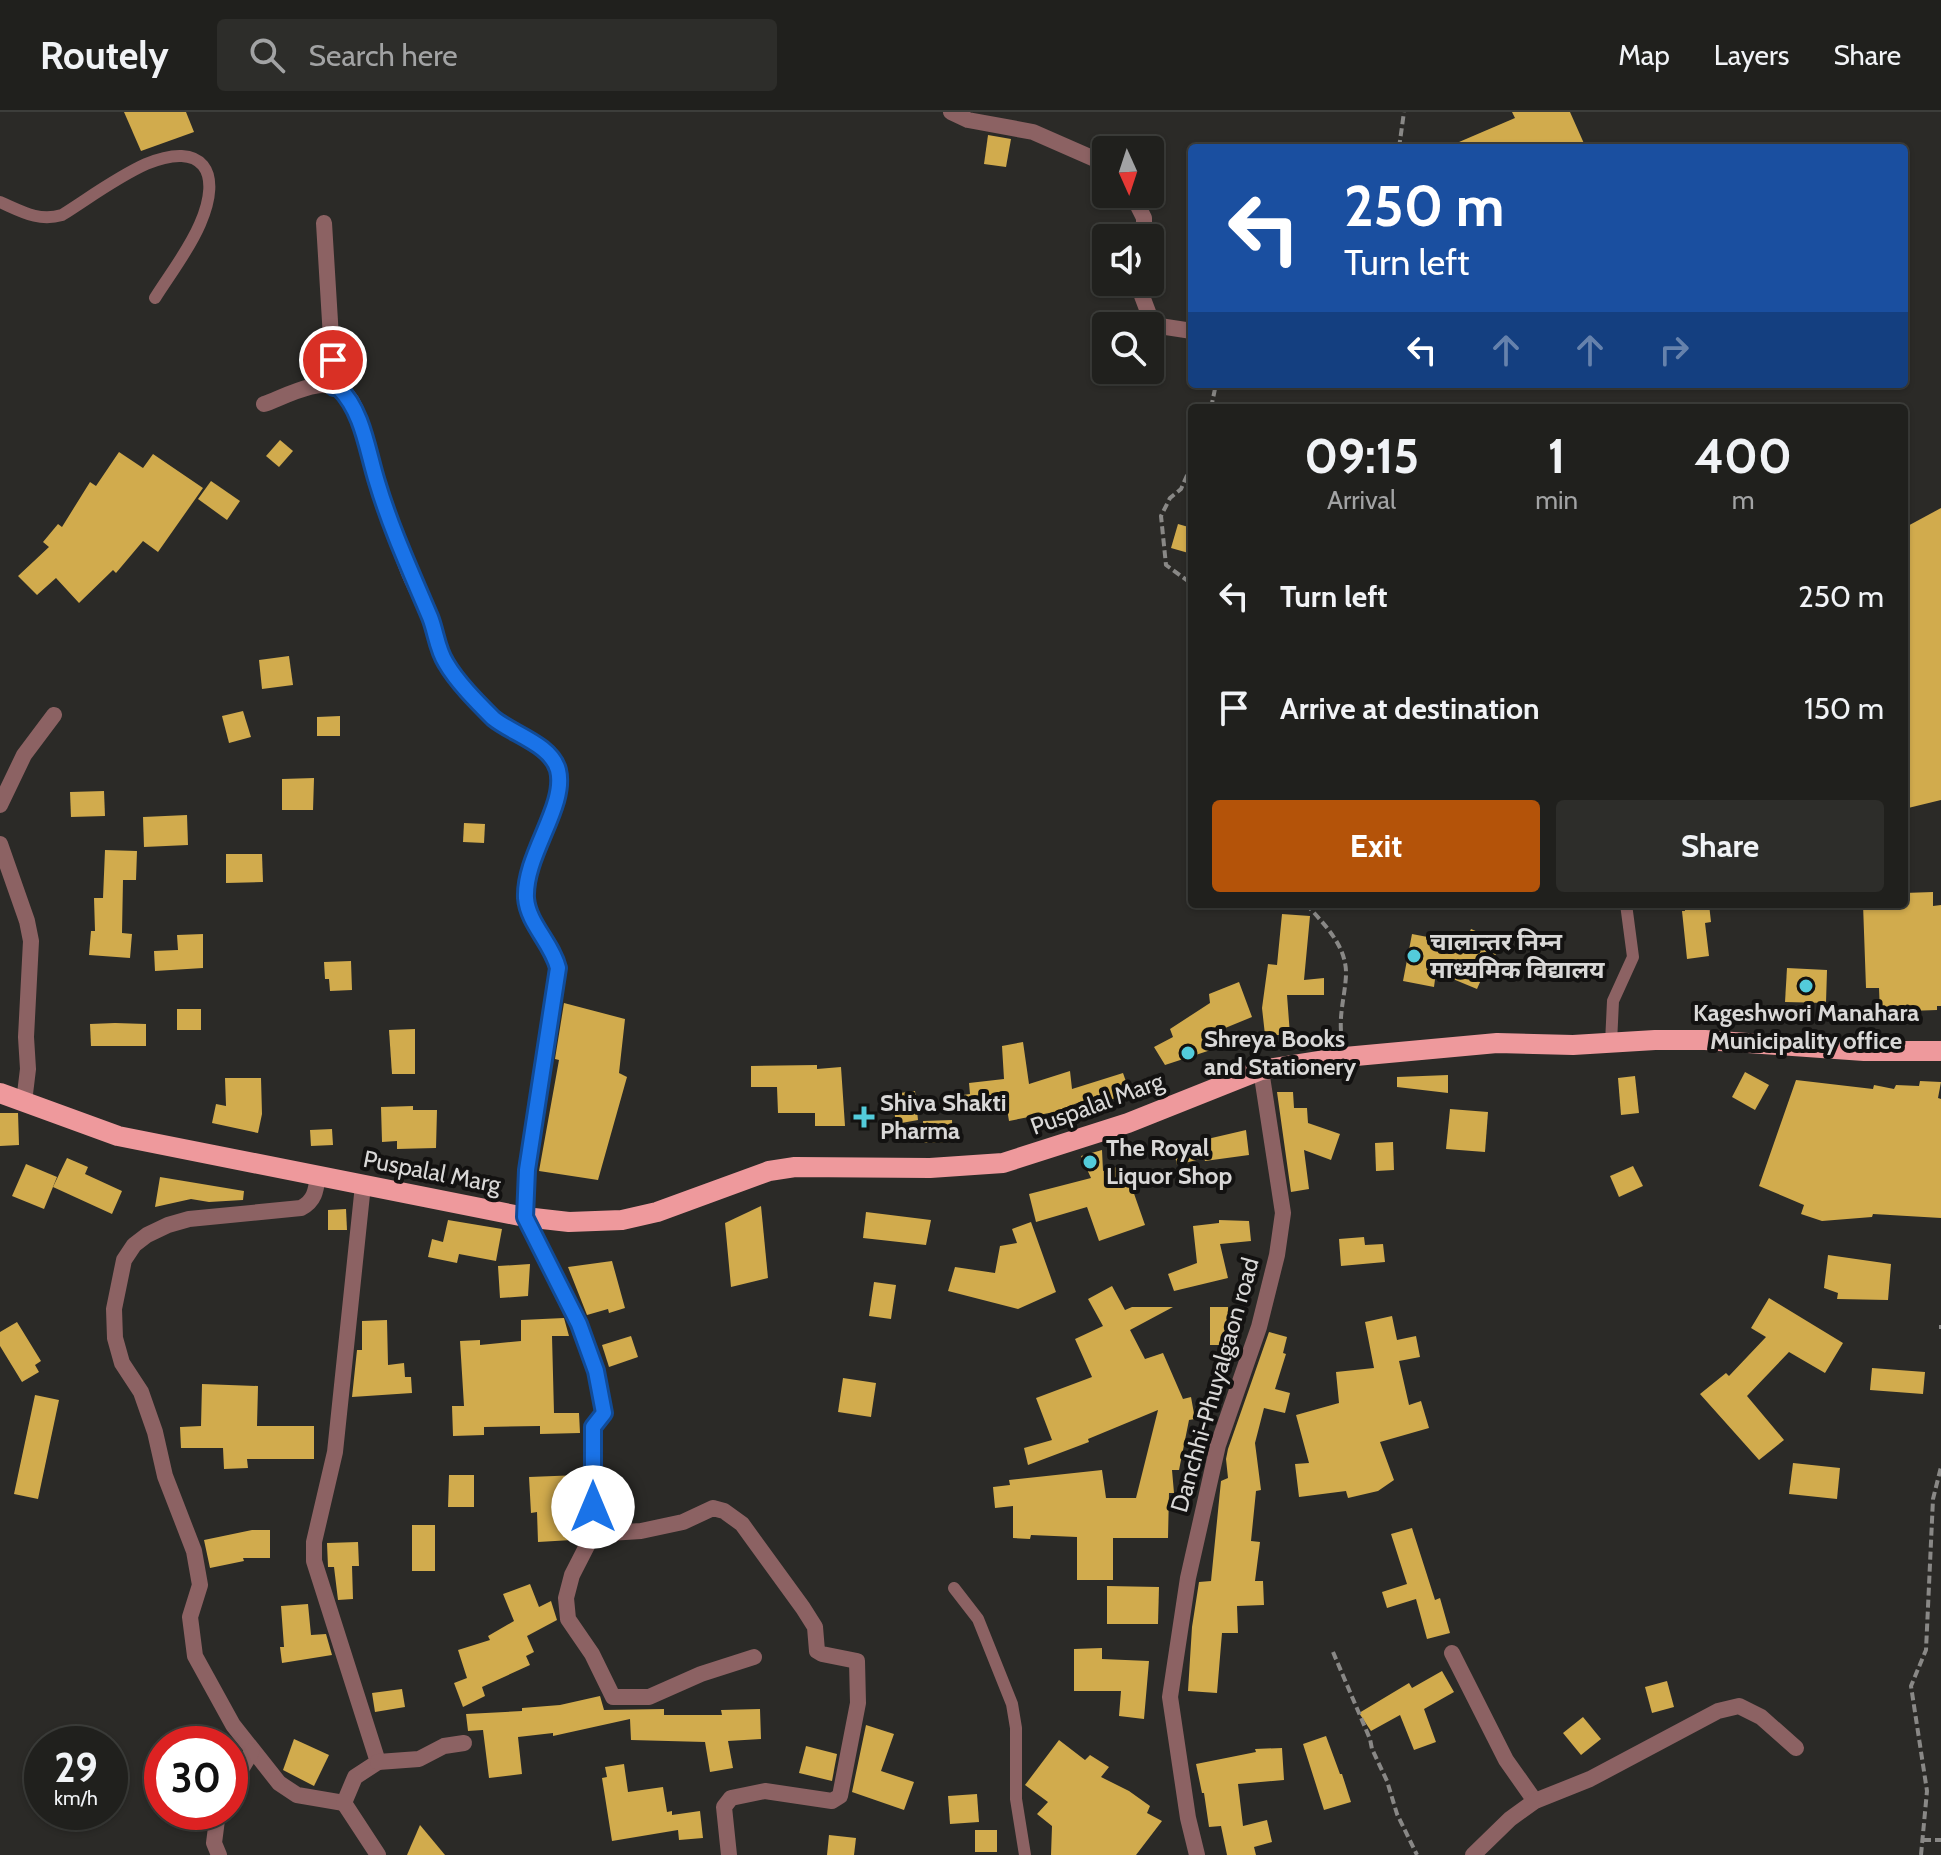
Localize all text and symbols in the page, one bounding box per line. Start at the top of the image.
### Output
search box [217,19,777,91]
text: Routely [40,32,169,79]
icon: search [245,33,289,77]
text: Search here [309,37,458,74]
text: Map [1618,38,1670,72]
text: Layers [1714,38,1789,72]
text: Share [1833,38,1901,72]
north arrow [1092,136,1164,208]
map controls [1092,136,1164,384]
text: 250 m [1344,172,1505,240]
icon: left [1212,176,1316,280]
button: sound [1092,224,1164,296]
text: Turn left [1344,240,1469,284]
button: search [1092,312,1164,384]
pin [299,326,367,394]
icon: left [1400,328,1444,372]
icon: ahead [1484,328,1528,372]
icon: ahead [1568,328,1612,372]
icon: right [1652,328,1696,372]
icon: arrive [311,338,355,382]
text: 09:15 [1304,427,1419,485]
text: 1 [1548,427,1566,485]
text: 400 [1694,427,1792,485]
text: Arrival [1327,484,1396,516]
text: min [1535,484,1578,516]
text: m [1732,484,1754,516]
icon: left [1212,574,1256,618]
text: Turn left [1280,578,1388,615]
text: 250 m [1798,578,1884,615]
icon: arrive [1212,686,1256,730]
text: Arrive at destination [1280,690,1540,727]
text: 150 m [1804,690,1884,727]
button: Exit [1212,800,1540,892]
button: Share [1556,800,1884,892]
place label: चालान्तर निम्न माध्यमिक विद्यालय [1430,927,1605,984]
marker: चालान्तर निम्न माध्यमिक विद्यालय [1405,947,1423,965]
marker: Kageshwori Manahara Municipality office [1797,977,1815,995]
place label: Kageshwori Manahara Municipality office [1693,998,1919,1055]
place label: Shreya Books and Stationery [1204,1024,1356,1081]
marker: Shreya Books and Stationery [1179,1044,1197,1062]
street label: Puspalal Marg [1026,1066,1168,1141]
place label: Shiva Shakti Pharma [880,1088,1007,1145]
marker: Shiva Shakti Pharma [855,1108,873,1126]
place label: The Royal Liquor Shop [1106,1133,1232,1190]
street label: Puspalal Marg [361,1144,504,1199]
marker: The Royal Liquor Shop [1081,1153,1099,1171]
street label: Danchhi-Phuyalgaon road [1164,1254,1265,1516]
position arrow [551,1465,635,1549]
speed limit sign: 30 [144,1726,248,1830]
text: 29 [54,1743,98,1792]
text: km/h [54,1786,98,1810]

